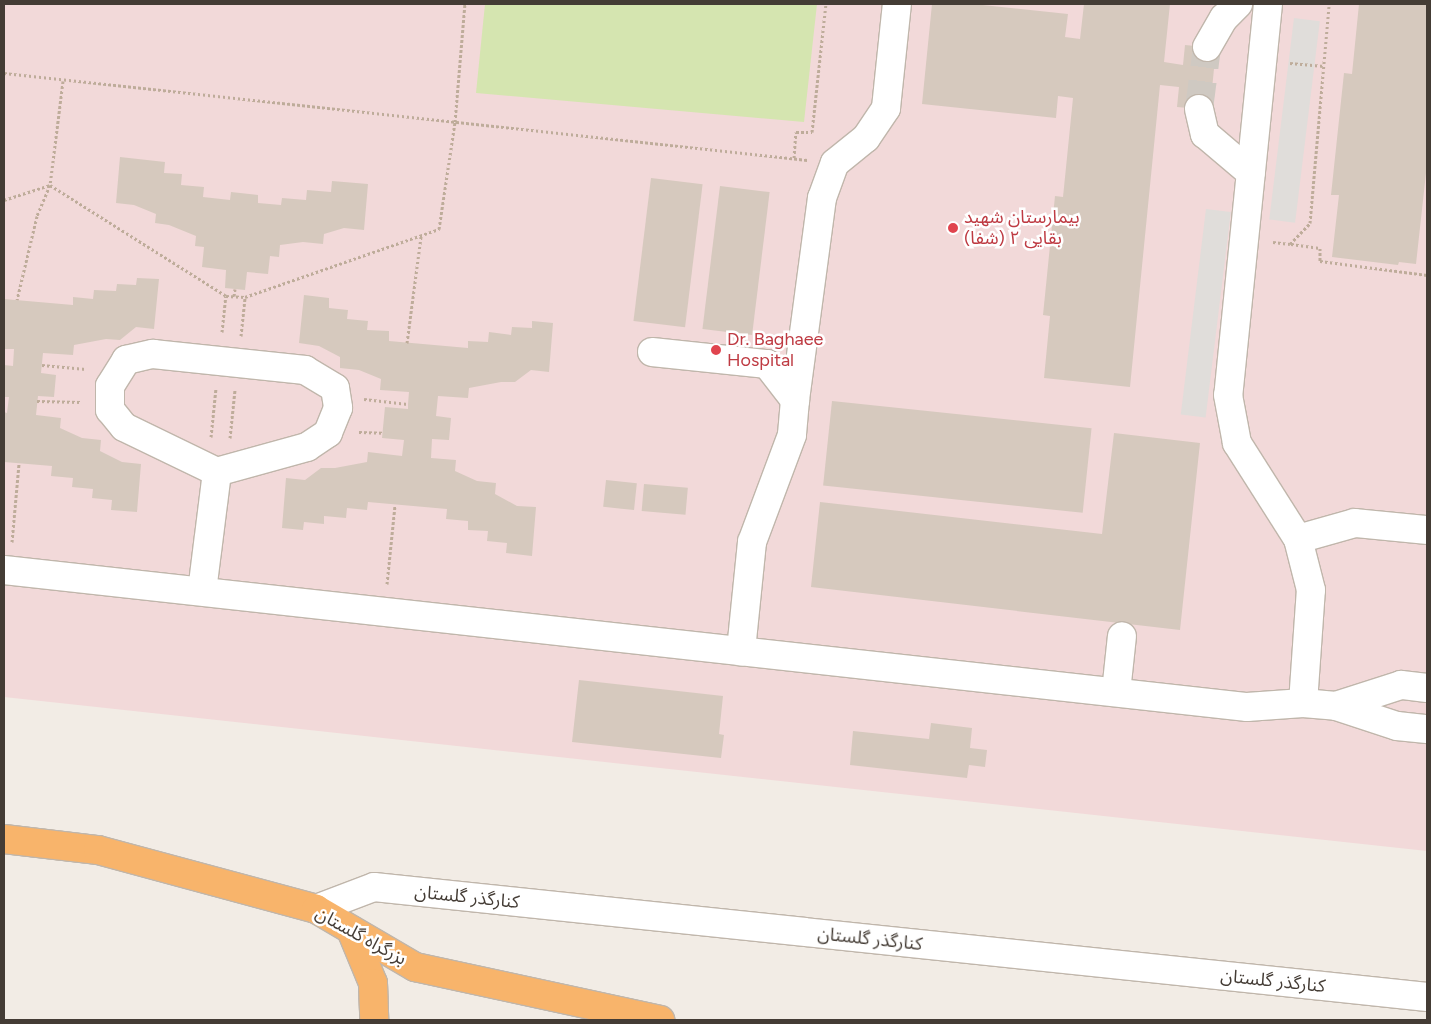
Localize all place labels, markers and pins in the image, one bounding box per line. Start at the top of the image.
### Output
place label: بیمارستان شهید بقایی ۲ (شفا) [964,207,1080,250]
marker: بیمارستان شهید بقایی ۲ (شفا) [946,221,960,235]
place label: Dr. Baghaee Hospital [727,329,823,372]
marker: Dr. Baghaee Hospital [709,343,723,357]

